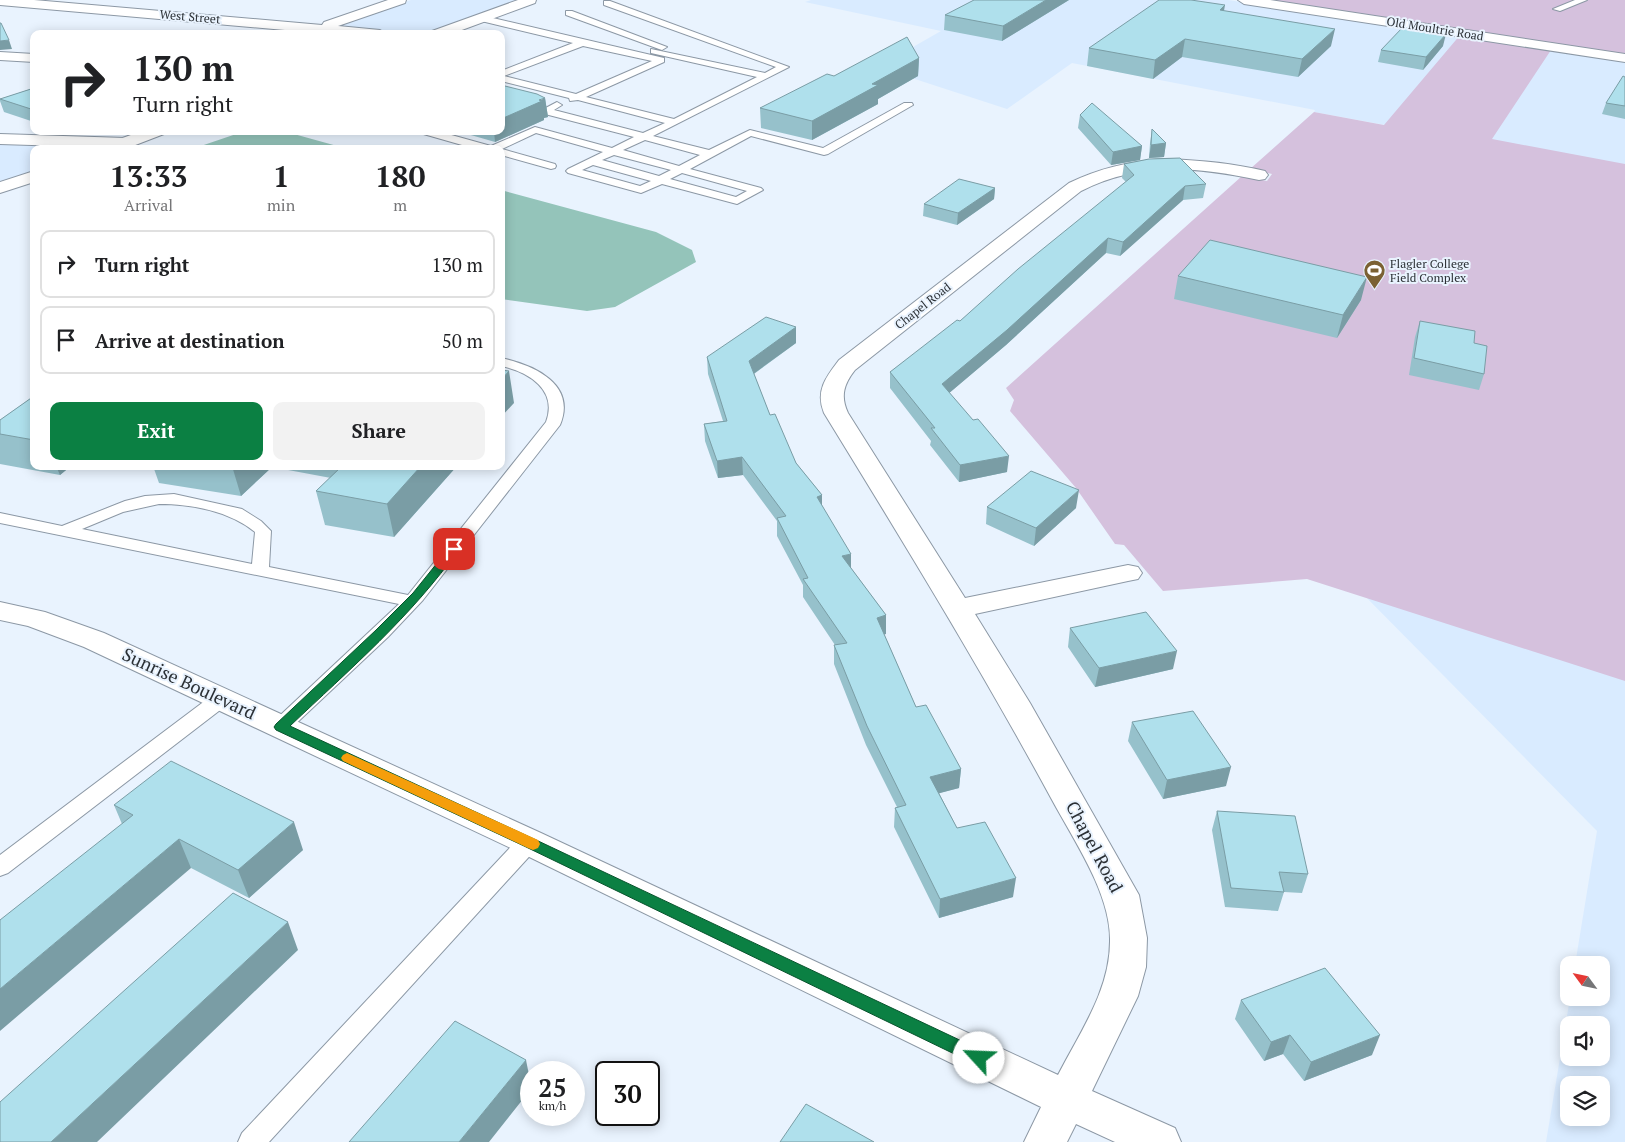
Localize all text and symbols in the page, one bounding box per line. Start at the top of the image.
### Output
street label: West Street [159,6,222,27]
street label: Old Moultrie Road [1386,13,1485,44]
text: 130 m [133,45,234,91]
icon: right [50,50,115,115]
text: Turn right [133,89,233,118]
text: 13:33 [109,156,188,196]
text: 1 [273,156,290,196]
text: 180 [375,156,426,196]
text: Arrival [124,194,173,216]
text: min [267,194,295,216]
text: m [393,194,407,216]
icon: right [52,250,80,278]
text: Turn right [95,252,189,277]
text: 130 m [432,252,483,277]
place label: Flagler College Field Complex [1390,256,1469,285]
sports icon: Flagler College Field Complex [1362,259,1386,290]
street label: Chapel Road [892,279,954,332]
icon: arrive [52,326,80,354]
text: Arrive at destination [95,328,284,353]
text: 50 m [442,328,483,353]
button: Exit [50,402,263,460]
button: Share [273,402,485,460]
pin [433,528,475,570]
icon: arrive [440,535,468,563]
street label: Sunrise Boulevard [119,642,260,725]
street label: Chapel Road [1061,797,1129,897]
north arrow [1560,956,1610,1006]
map controls [1560,956,1610,1126]
button: sound [1560,1016,1610,1066]
position arrow [952,1031,1004,1083]
speed limit sign: 30 [595,1061,660,1126]
text: 25 [538,1071,567,1104]
button: layers [1560,1076,1610,1126]
text: km/h [539,1098,566,1113]

